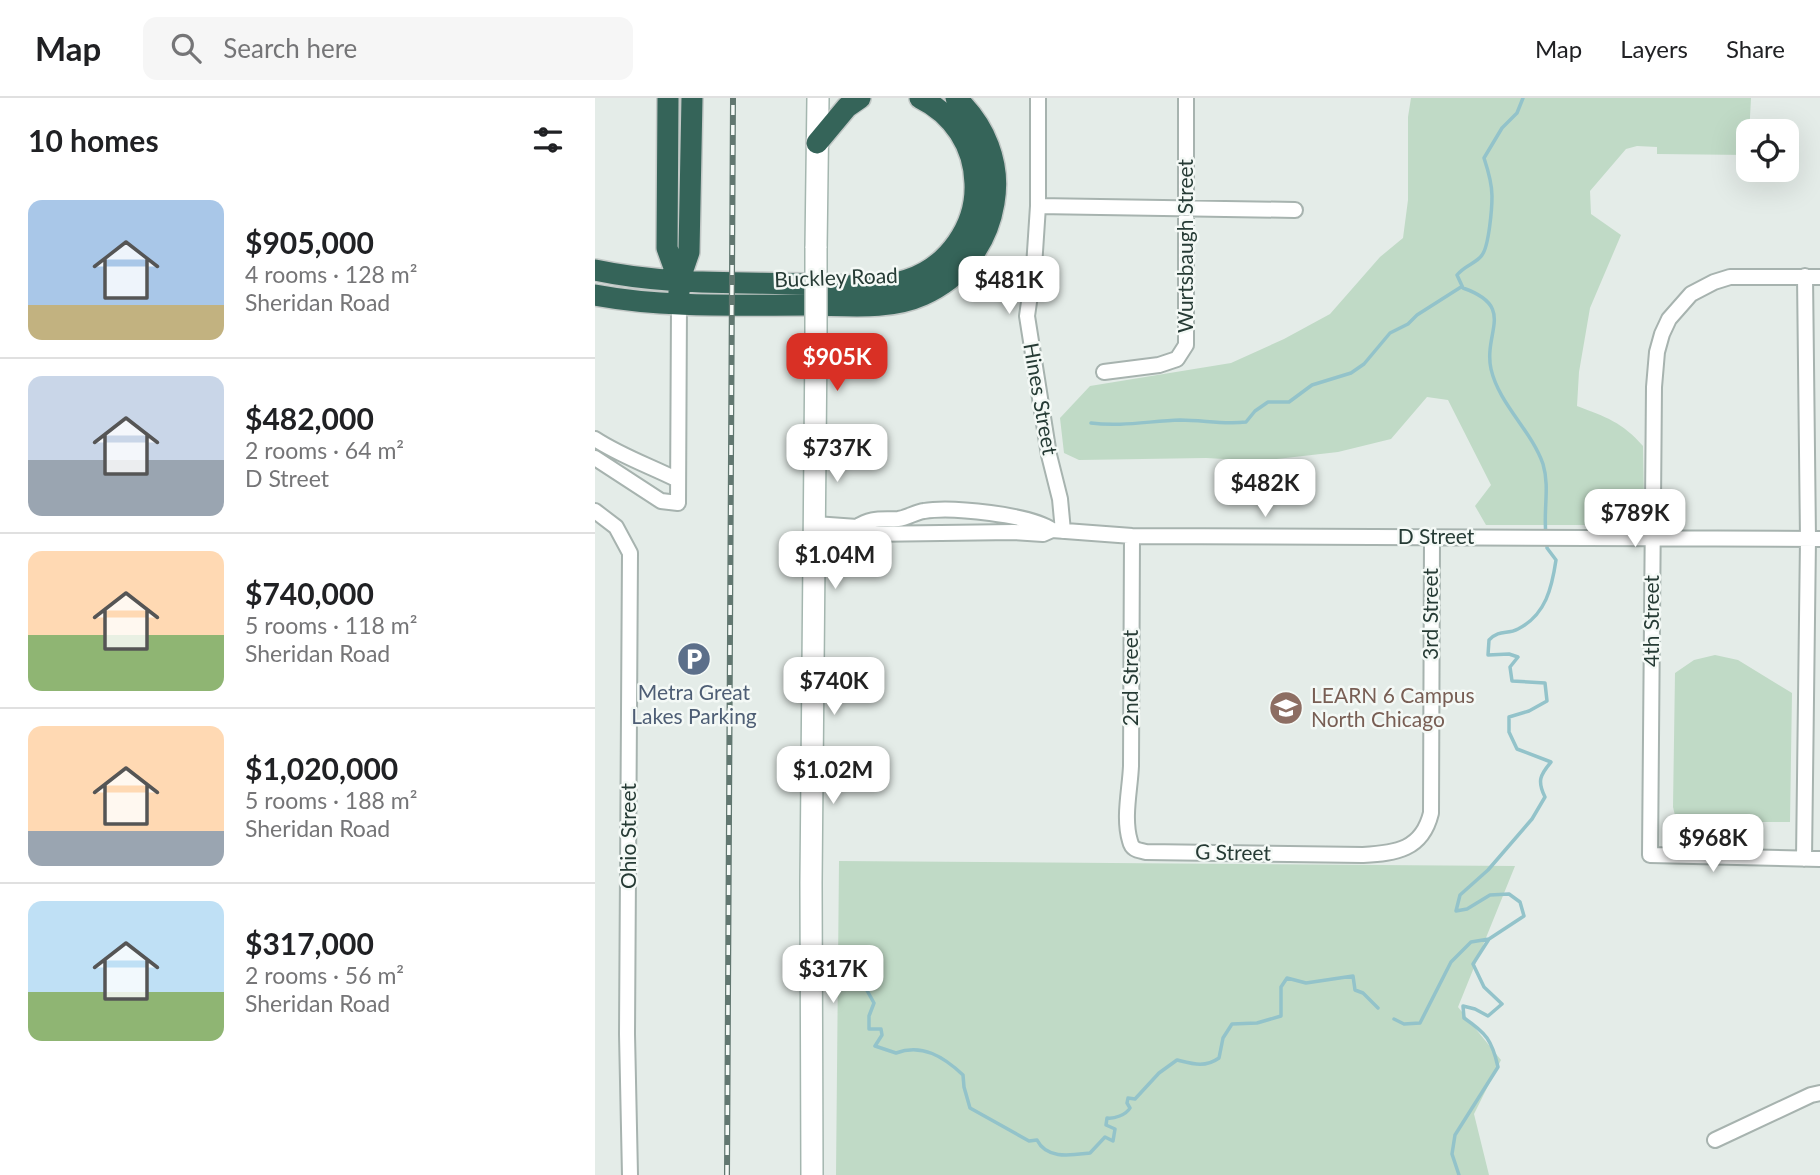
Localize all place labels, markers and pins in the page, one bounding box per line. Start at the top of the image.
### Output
pin: $481K [960,256,1058,316]
pin: $905K [788,334,886,393]
pin: $737K [788,424,886,484]
pin: $482K [1216,460,1314,519]
pin: $789K [1586,490,1684,549]
pin: $1.04M [778,532,892,591]
parking icon: Metra Great Lakes Parking [675,640,713,678]
pin: $740K [785,658,883,717]
place label: Metra Great Lakes Parking [631,679,757,728]
place label: LEARN 6 Campus North Chicago [1311,682,1475,731]
school or university icon: LEARN 6 Campus North Chicago [1267,689,1305,727]
pin: $1.02M [776,746,890,806]
pin: $968K [1664,814,1762,874]
pin: $317K [784,946,882,1005]

